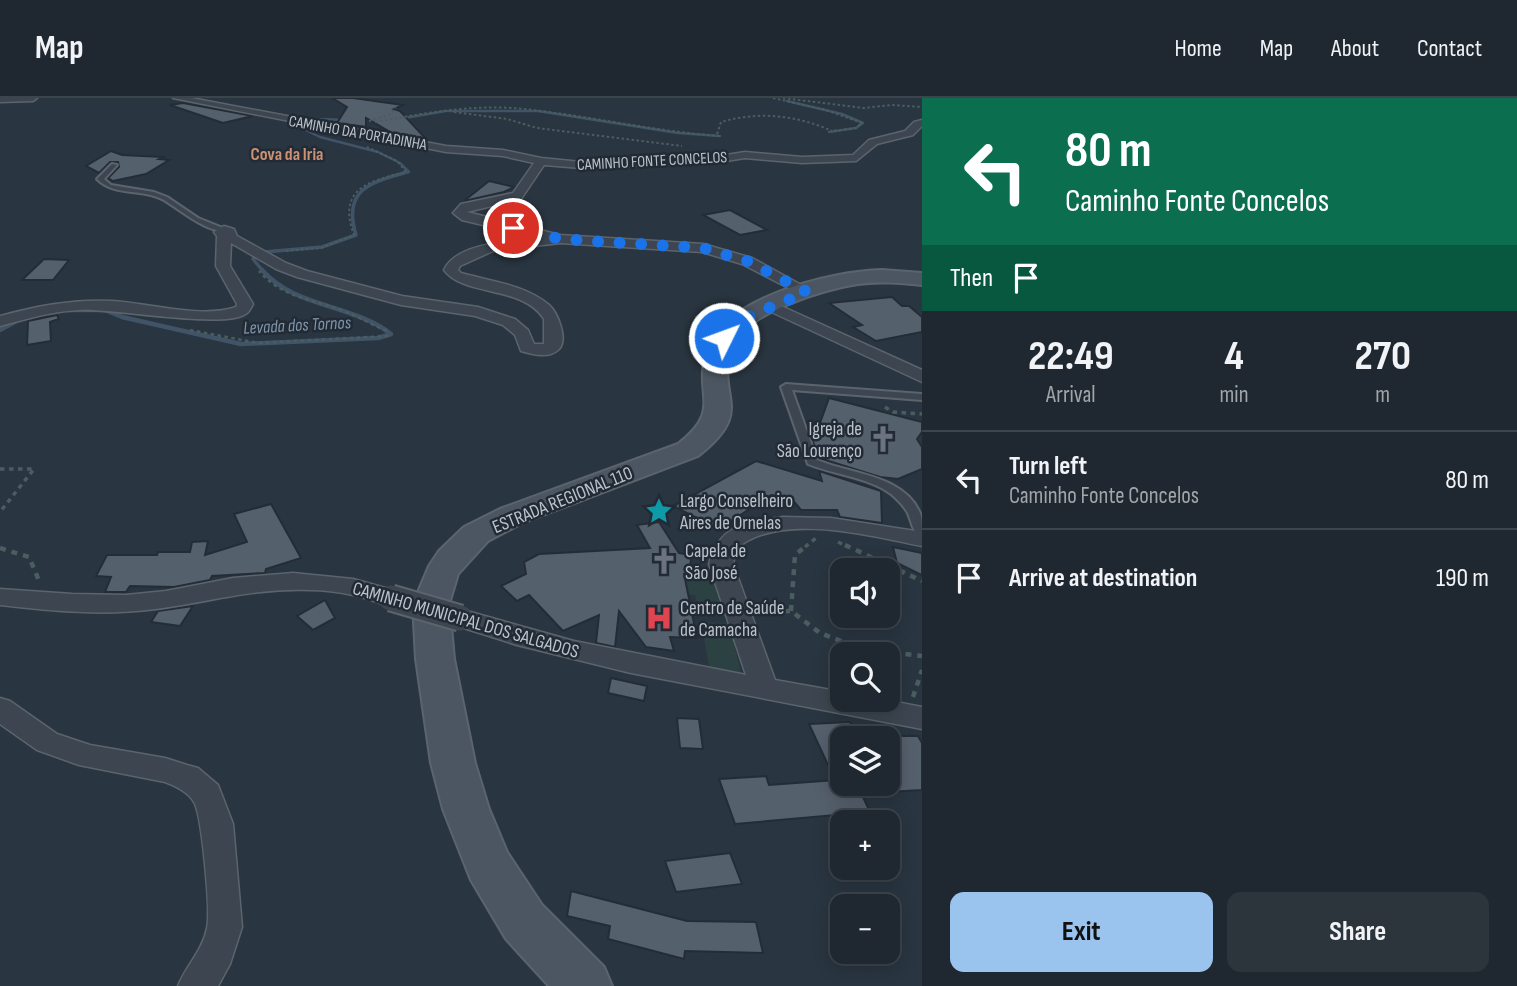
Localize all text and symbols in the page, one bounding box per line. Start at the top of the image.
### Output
text: Map [35,28,84,68]
text: Home [1174,34,1222,63]
text: Map [1260,34,1293,63]
text: About [1331,34,1379,63]
text: Contact [1417,34,1482,63]
street label: CAMINHO DA PORTADINHA [287,112,428,155]
text: 80 m [1065,122,1152,181]
icon: left [950,126,1041,217]
district label: Cova da Iria [251,144,323,165]
street label: CAMINHO FONTE CONCELOS [577,148,728,175]
text: Caminho Fonte Concelos [1065,182,1329,221]
pin [483,198,543,258]
icon: arrive [494,209,532,247]
icon: arrive [1007,259,1045,297]
text: Then [950,263,993,294]
position arrow [687,301,761,375]
water label: Levada dos Tornos [243,312,352,339]
text: 22:49 [1028,331,1114,382]
text: 4 [1224,331,1244,382]
text: 270 [1354,331,1411,382]
text: Arrival [1046,381,1096,409]
text: min [1220,381,1248,409]
text: m [1375,381,1390,409]
place label: Igreja de São Lourenço [777,418,862,463]
church icon: Igreja de São Lourenço [868,424,898,454]
text: Turn left [1009,451,1087,482]
icon: left [950,461,988,499]
street label: ESTRADA REGIONAL 110 [489,462,636,539]
text: 80 m [1445,465,1489,496]
text: Caminho Fonte Concelos [1009,482,1199,510]
place label: Largo Conselheiro Aires de Ornelas [679,490,793,535]
place icon: Largo Conselheiro Aires de Ornelas [644,496,674,526]
place label: Capela de São José [685,540,746,585]
church icon: Capela de São José [649,546,679,576]
map controls [830,558,900,964]
button: sound [830,558,900,628]
icon: arrive [950,559,988,597]
text: Arrive at destination [1009,563,1197,594]
text: 190 m [1436,563,1489,594]
street label: CAMINHO MUNICIPAL DOS SALGADOS [350,577,581,664]
place label: Centro de Saúde de Camacha [680,597,784,642]
hospital icon: Centro de Saúde de Camacha [644,603,674,633]
button: search [830,642,900,712]
button: layers [830,726,900,796]
button: + [830,810,900,880]
button: Exit [950,892,1213,972]
button: Share [1227,892,1489,972]
button: − [830,894,900,964]

